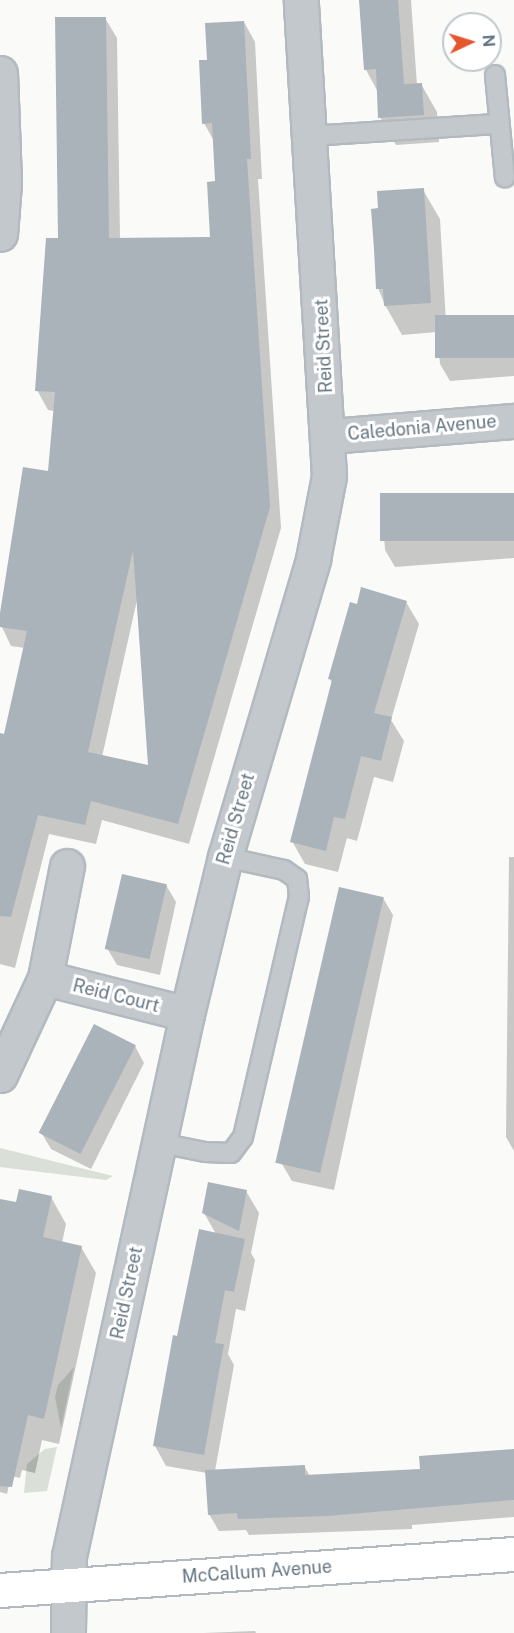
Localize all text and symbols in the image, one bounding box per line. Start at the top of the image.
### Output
north arrow [442,12,502,72]
text: N [479,34,498,48]
street label: Reid Street [311,298,337,394]
street label: Caledonia Avenue [347,411,497,445]
street label: Reid Street [213,771,259,867]
street label: Reid Court [70,975,162,1017]
street label: Reid Street [107,1245,147,1341]
street label: McCallum Avenue [181,1556,333,1588]

